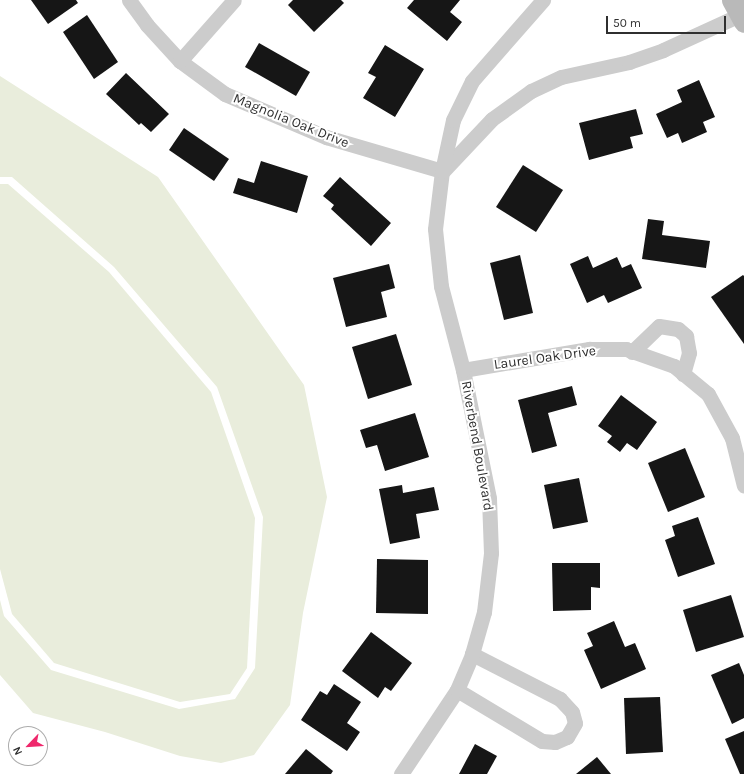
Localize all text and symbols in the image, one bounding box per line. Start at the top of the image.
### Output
scale bar [608,8,728,34]
text: 50 m [613,16,641,30]
street label: Magnolia Oak Drive [231,90,351,152]
street label: Laurel Oak Drive [493,343,597,373]
street label: Riverbend Boulevard [457,380,497,512]
north arrow [8,726,48,766]
text: N [10,745,25,757]

